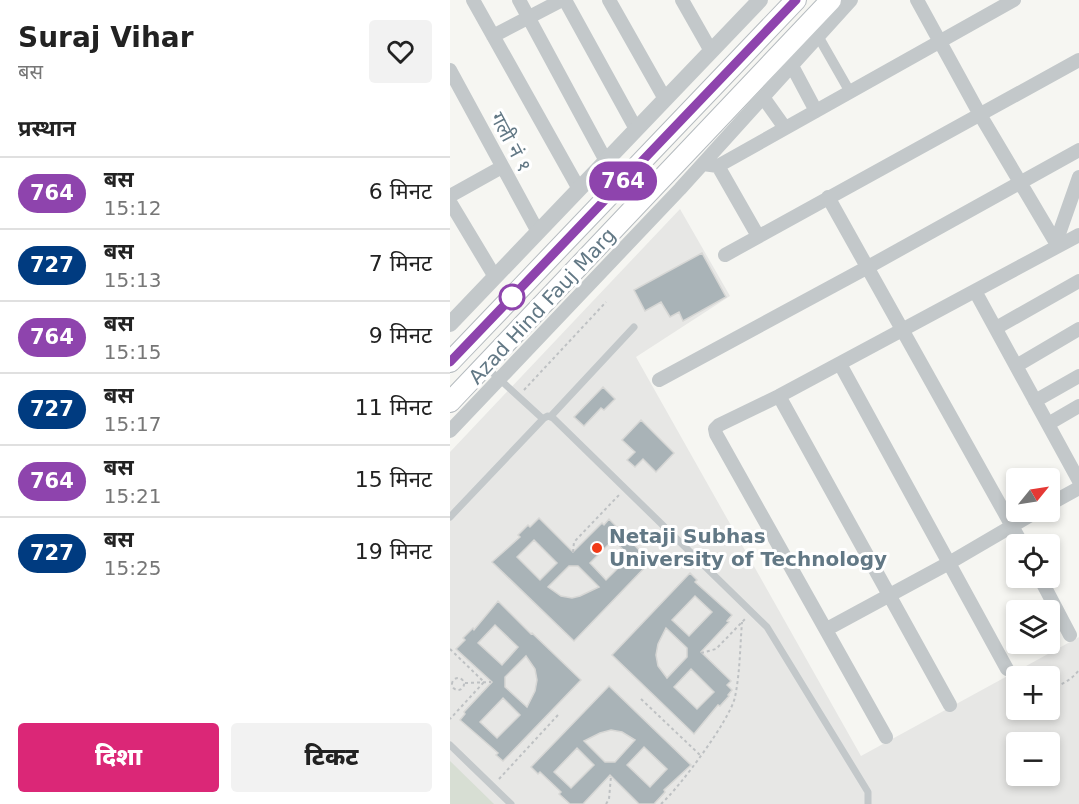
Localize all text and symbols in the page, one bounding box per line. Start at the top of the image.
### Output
button: heart [369,20,432,83]
text: Suraj Vihar [18,21,194,54]
text: बस [18,60,43,84]
street label: गली नं १ [485,108,537,176]
text: प्रस्थान [18,116,76,141]
line badge: 764 [588,162,657,201]
text: बस [104,167,134,192]
text: 764 [601,169,645,193]
text: 6 मिनट [369,179,432,204]
text: 764 [30,181,74,205]
text: 15:12 [104,196,161,220]
street label: Azad Hind Fauj Marg [464,223,620,389]
text: बस [104,239,134,264]
text: 7 मिनट [369,251,432,276]
text: 727 [30,253,74,277]
text: 15:13 [104,268,161,292]
unlabelled marker [499,284,525,310]
text: बस [104,311,134,336]
text: 9 मिनट [369,323,432,348]
text: 764 [30,325,74,349]
text: 15:15 [104,340,161,364]
text: बस [104,383,134,408]
text: 11 मिनट [355,395,432,420]
text: 727 [30,397,74,421]
text: 15:17 [104,412,161,436]
text: बस [104,455,134,480]
text: 15 मिनट [355,467,432,492]
north arrow [1006,468,1060,522]
map controls [1006,468,1060,786]
text: 764 [30,469,74,493]
text: 15:21 [104,484,161,508]
place label: Netaji Subhas University of Technology [609,524,887,571]
text: बस [104,527,134,552]
button: locate [1006,534,1060,588]
text: 19 मिनट [355,539,432,564]
text: 727 [30,541,74,565]
marker: Netaji Subhas University of Technology [590,541,604,555]
text: 15:25 [104,556,161,580]
button: layers [1006,600,1060,654]
button: + [1006,666,1060,720]
button: दिशा [18,723,219,792]
button: टिकट [231,723,432,792]
button: − [1006,732,1060,786]

